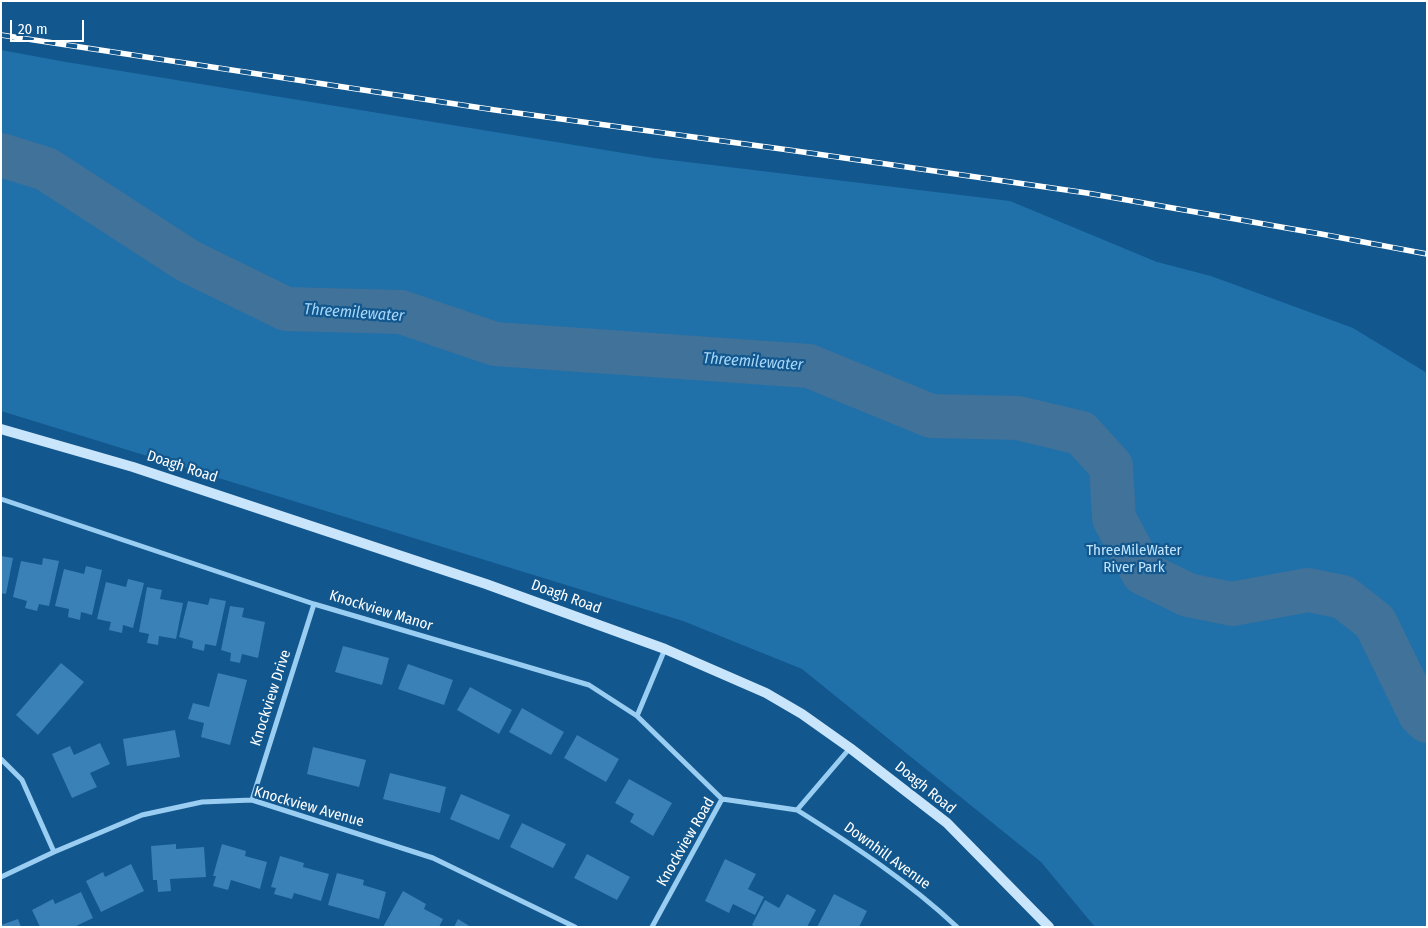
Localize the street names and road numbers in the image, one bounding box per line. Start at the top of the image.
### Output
street label: Doagh Road [144,447,220,487]
street label: Doagh Road [529,576,603,618]
street label: Knockview Manor [327,587,435,635]
street label: Knockview Drive [247,648,295,748]
street label: Doagh Road [891,758,959,818]
street label: Knockview Avenue [252,783,366,831]
street label: Knockview Road [653,794,719,890]
street label: Downhill Avenue [840,819,934,893]

